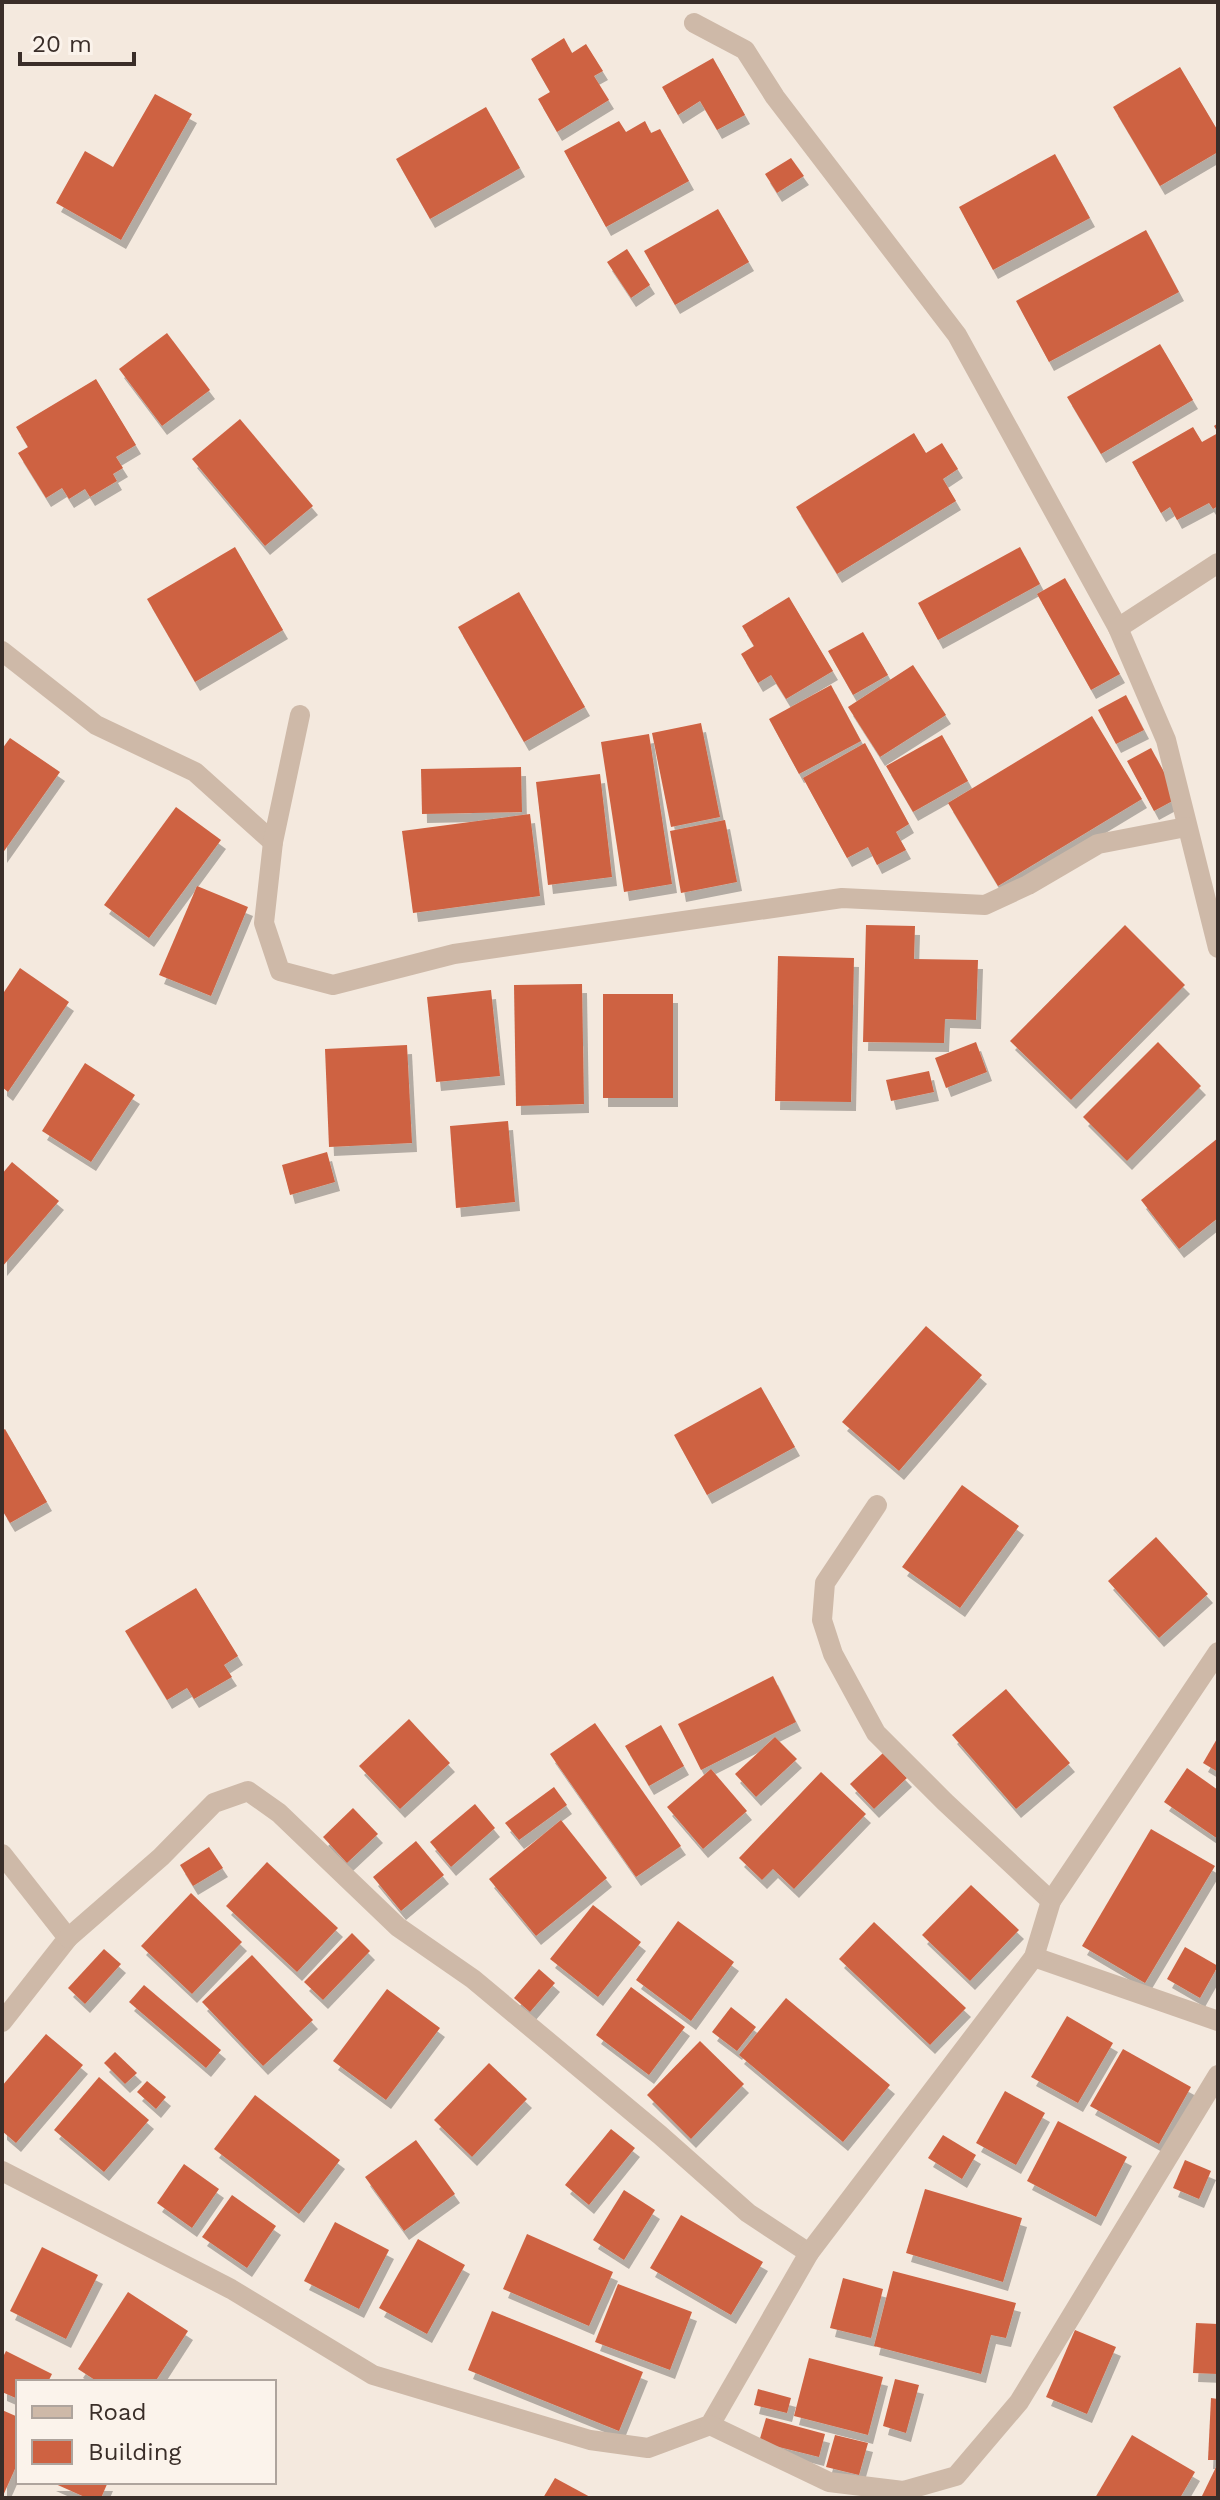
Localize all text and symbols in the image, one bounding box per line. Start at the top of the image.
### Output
scale bar [20,16,134,66]
text: 20 m [32,30,92,58]
legend [16,2380,276,2484]
text: Road [88,2398,147,2426]
text: Building [88,2438,181,2466]

